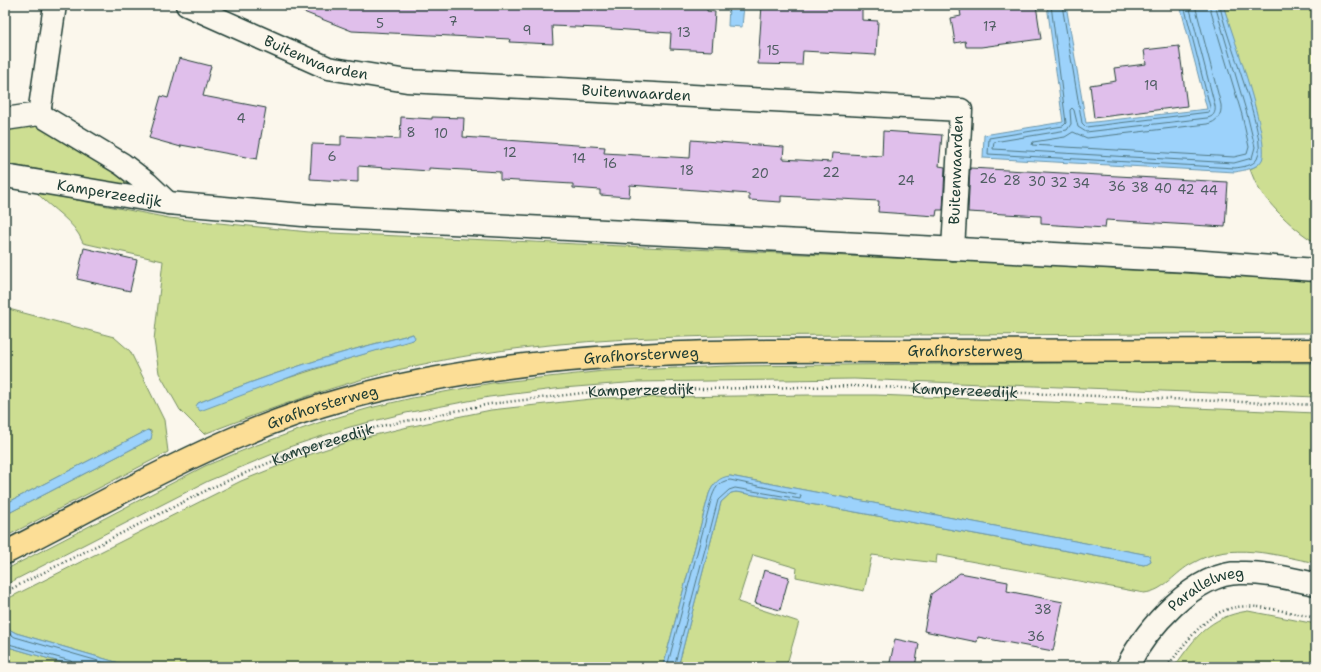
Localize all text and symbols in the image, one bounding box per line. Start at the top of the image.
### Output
house number: 7 [448,13,458,30]
house number: 5 [376,15,384,32]
house number: 17 [983,18,997,35]
house number: 9 [522,22,532,39]
house number: 13 [677,24,691,41]
street label: Buitenwaarden [261,31,369,84]
house number: 15 [766,42,780,59]
house number: 19 [1144,77,1158,94]
street label: Buitenwaarden [581,80,691,106]
house number: 4 [236,110,246,127]
street label: Buitenwaarden [944,115,968,225]
house number: 8 [406,124,416,141]
house number: 10 [434,125,448,142]
house number: 12 [503,144,517,161]
house number: 6 [327,148,337,165]
house number: 14 [572,150,586,167]
house number: 16 [603,155,617,172]
house number: 18 [680,162,694,179]
house number: 22 [822,164,840,181]
house number: 20 [751,165,769,182]
house number: 26 [979,170,997,187]
house number: 24 [897,172,915,189]
house number: 28 [1003,172,1021,189]
house number: 30 [1028,173,1046,190]
house number: 32 [1050,174,1068,191]
street label: Kamperzeedijk [55,175,164,212]
house number: 34 [1072,175,1090,192]
house number: 36 [1108,178,1126,195]
house number: 38 [1131,179,1149,196]
house number: 40 [1154,180,1172,197]
house number: 42 [1177,181,1195,198]
house number: 44 [1200,182,1218,199]
street label: Grafhorsterweg [907,341,1023,361]
street label: Grafhorsterweg [583,342,699,369]
street label: Kamperzeedijk [911,378,1018,403]
street label: Kamperzeedijk [587,379,694,402]
street label: Grafhorsterweg [264,381,380,434]
street label: Kamperzeedijk [269,419,376,471]
street label: Parallelweg [1163,563,1244,616]
house number: 38 [1034,601,1052,618]
house number: 36 [1027,628,1045,645]

